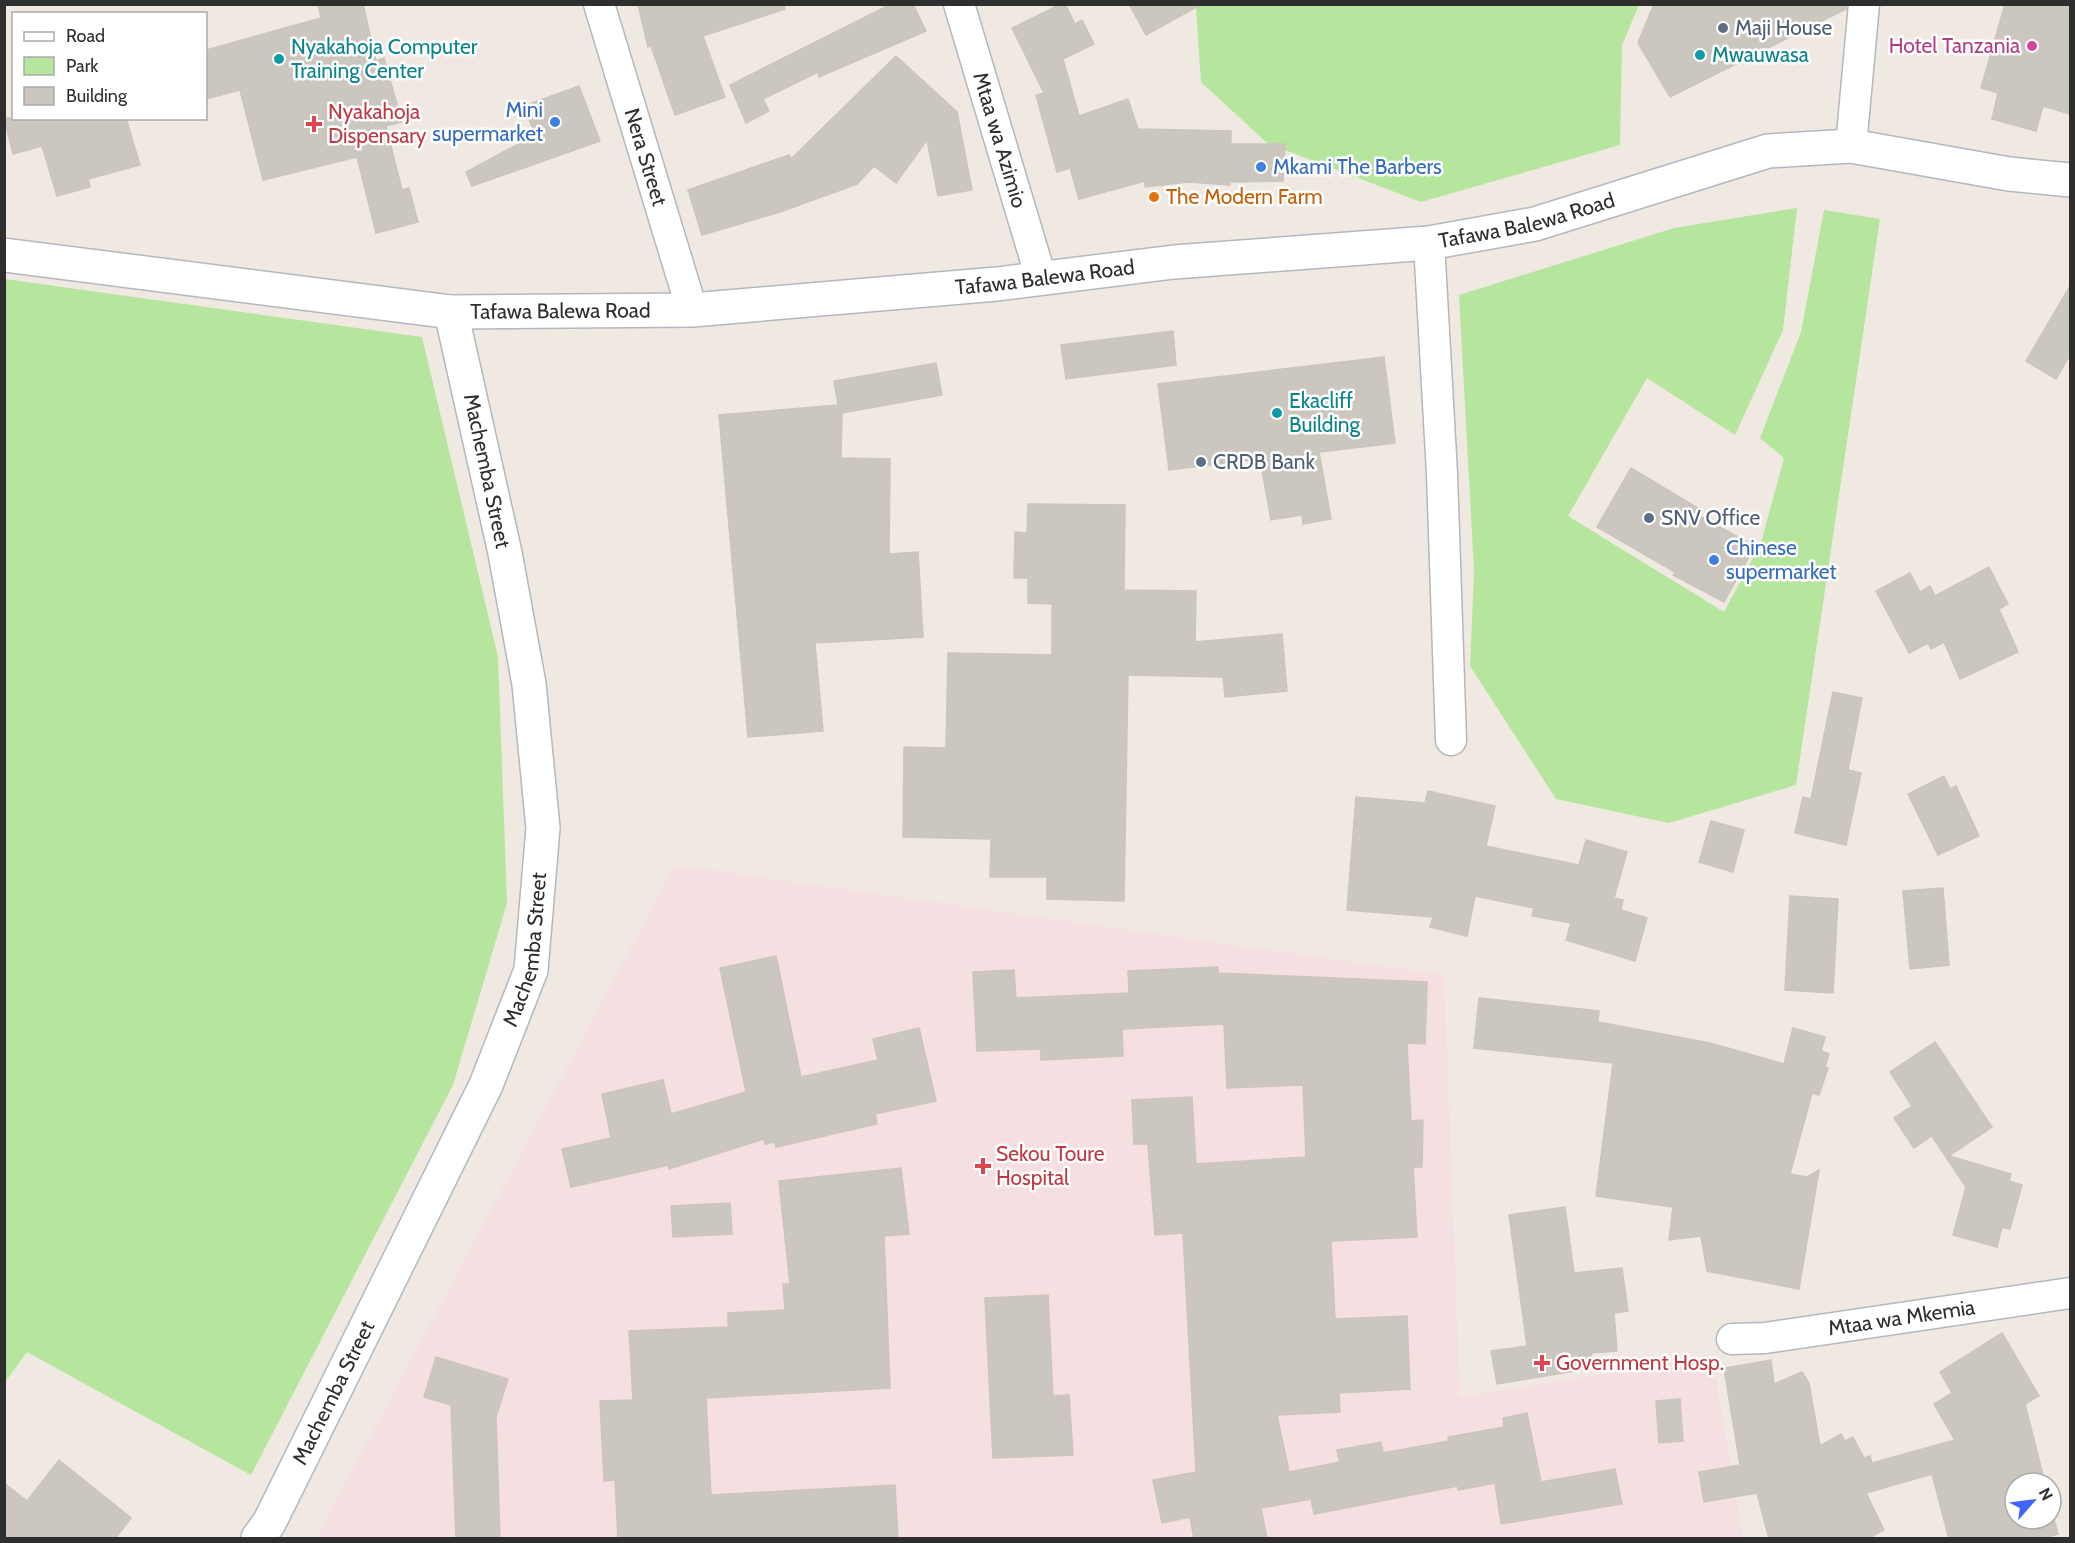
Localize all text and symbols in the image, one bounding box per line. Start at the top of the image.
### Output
legend [12,12,207,120]
place label: Maji House [1735,15,1832,41]
marker: Maji House [1716,21,1730,35]
text: Road [66,25,105,47]
place label: Hotel Tanzania [1889,33,2020,58]
place label: Nyakahoja Computer Training Center [291,34,478,83]
marker: Hotel Tanzania [2025,39,2039,53]
place label: Mwauwasa [1712,42,1809,67]
marker: Mwauwasa [1693,48,1707,62]
marker: Nyakahoja Computer Training Center [272,52,286,66]
text: Park [66,55,99,77]
street label: Mtaa wa Azimio [968,69,1032,211]
text: Building [66,85,128,107]
place label: Mini supermarket [432,97,543,146]
place label: Nyakahoja Dispensary [328,99,427,148]
street label: Nera Street [619,105,673,209]
marker: Nyakahoja Dispensary [305,115,323,133]
marker: Mini supermarket [548,115,562,129]
place label: Mkami The Barbers [1273,154,1442,179]
marker: Mkami The Barbers [1254,160,1268,174]
place label: The Modern Farm [1166,184,1323,209]
street label: Tafawa Balewa Road [1437,187,1618,253]
marker: The Modern Farm [1147,190,1161,204]
street label: Tafawa Balewa Road [954,254,1136,300]
street label: Tafawa Balewa Road [470,297,651,324]
place label: Ekacliff Building [1289,388,1361,437]
street label: Machemba Street [459,391,516,551]
marker: Ekacliff Building [1270,406,1284,420]
place label: CRDB Bank [1213,449,1315,474]
marker: CRDB Bank [1194,455,1208,469]
place label: SNV Office [1661,505,1760,530]
marker: SNV Office [1642,511,1656,525]
place label: Chinese supermarket [1726,535,1837,584]
marker: Chinese supermarket [1707,553,1721,567]
street label: Machemba Street [497,871,551,1030]
place label: Sekou Toure Hospital [996,1141,1105,1190]
marker: Sekou Toure Hospital [974,1157,992,1175]
street label: Mtaa wa Mkemia [1826,1294,1977,1341]
street label: Machemba Street [287,1316,379,1469]
place label: Government Hosp. [1556,1350,1724,1375]
marker: Government Hosp. [1533,1354,1551,1372]
north arrow [2003,1471,2063,1531]
text: N [2035,1485,2057,1504]

